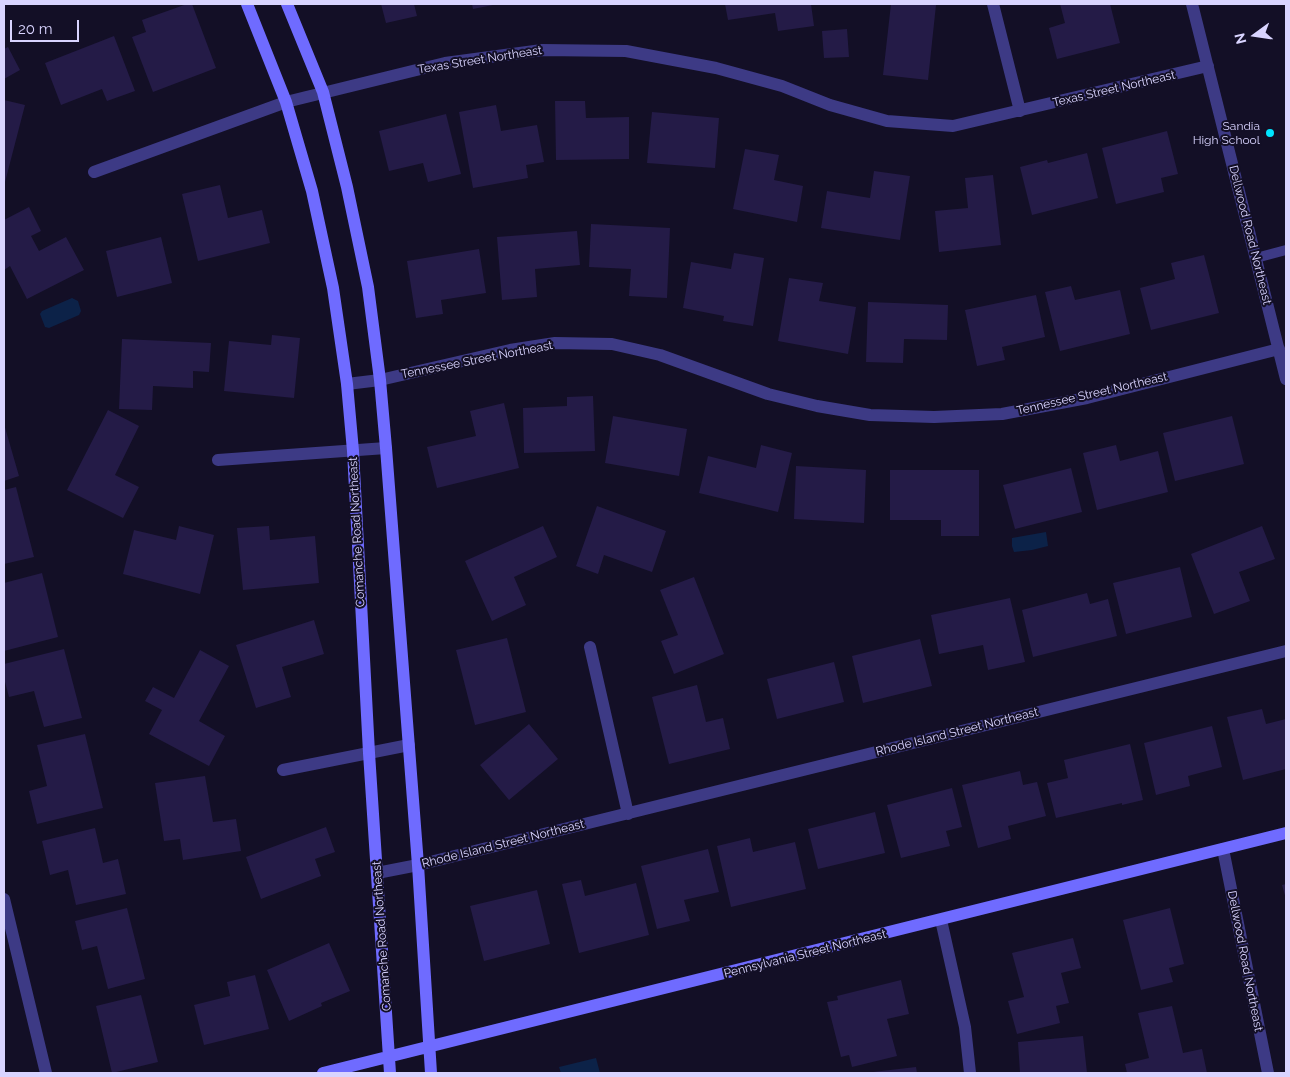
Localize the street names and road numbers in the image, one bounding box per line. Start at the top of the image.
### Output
street label: Texas Street Northeast [417,43,543,77]
street label: Texas Street Northeast [1051,68,1177,110]
street label: Dellwood Road Northeast [1226,164,1274,306]
street label: Tennessee Street Northeast [400,338,554,382]
street label: Tennessee Street Northeast [1015,370,1169,418]
street label: Comanche Road Northeast [346,457,368,607]
street label: Rhode Island Street Northeast [874,705,1040,759]
street label: Rhode Island Street Northeast [420,817,586,871]
street label: Comanche Road Northeast [370,860,394,1012]
street label: Dellwood Road Northeast [1224,889,1266,1033]
street label: Pennsylvania Street Northeast [722,927,888,981]

